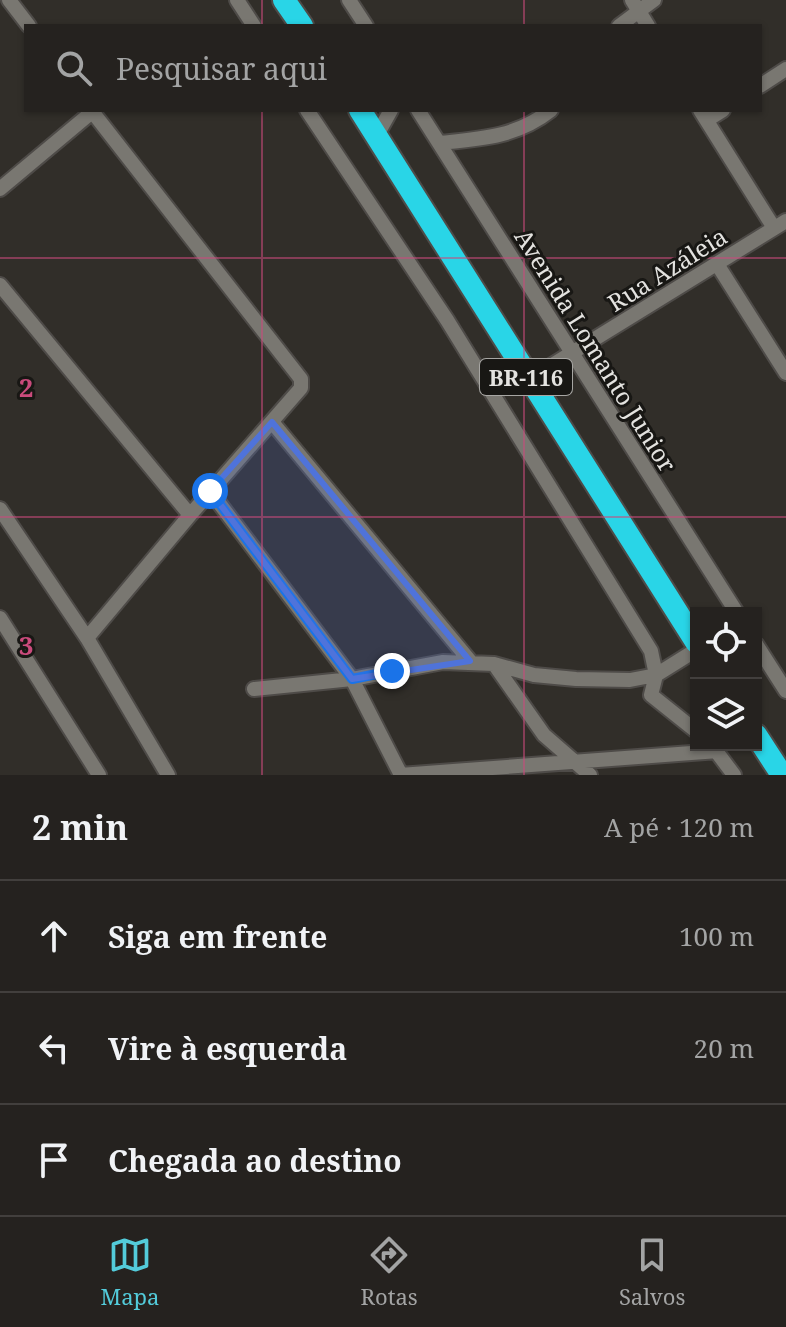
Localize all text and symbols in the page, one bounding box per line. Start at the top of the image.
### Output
search box [24,24,762,112]
icon: search [52,46,96,90]
text: Pesquisar aqui [116,48,327,89]
street label: Rua Azáleia [601,219,733,319]
street label: Avenida Lomanto Junior [508,222,684,478]
road number: BR-116 [480,359,572,395]
text: 2 [19,369,33,405]
route start [192,473,228,509]
map controls [690,607,762,751]
button: locate [690,607,762,679]
text: 3 [19,627,33,663]
route end [374,653,410,689]
button: layers [690,679,762,751]
text: 2 min [32,804,128,850]
text: A pé · 120 m [604,809,754,845]
icon: ahead [32,914,76,958]
text: Siga em frente [108,916,327,957]
text: 100 m [679,918,754,954]
icon: left [32,1026,76,1070]
text: Vire à esquerda [108,1028,347,1069]
text: 20 m [694,1030,754,1066]
icon: arrive [32,1138,76,1182]
text: Chegada ao destino [108,1140,402,1181]
tab: Mapa [101,1233,159,1311]
tab: Rotas [361,1233,418,1311]
tab: Salvos [619,1233,685,1311]

